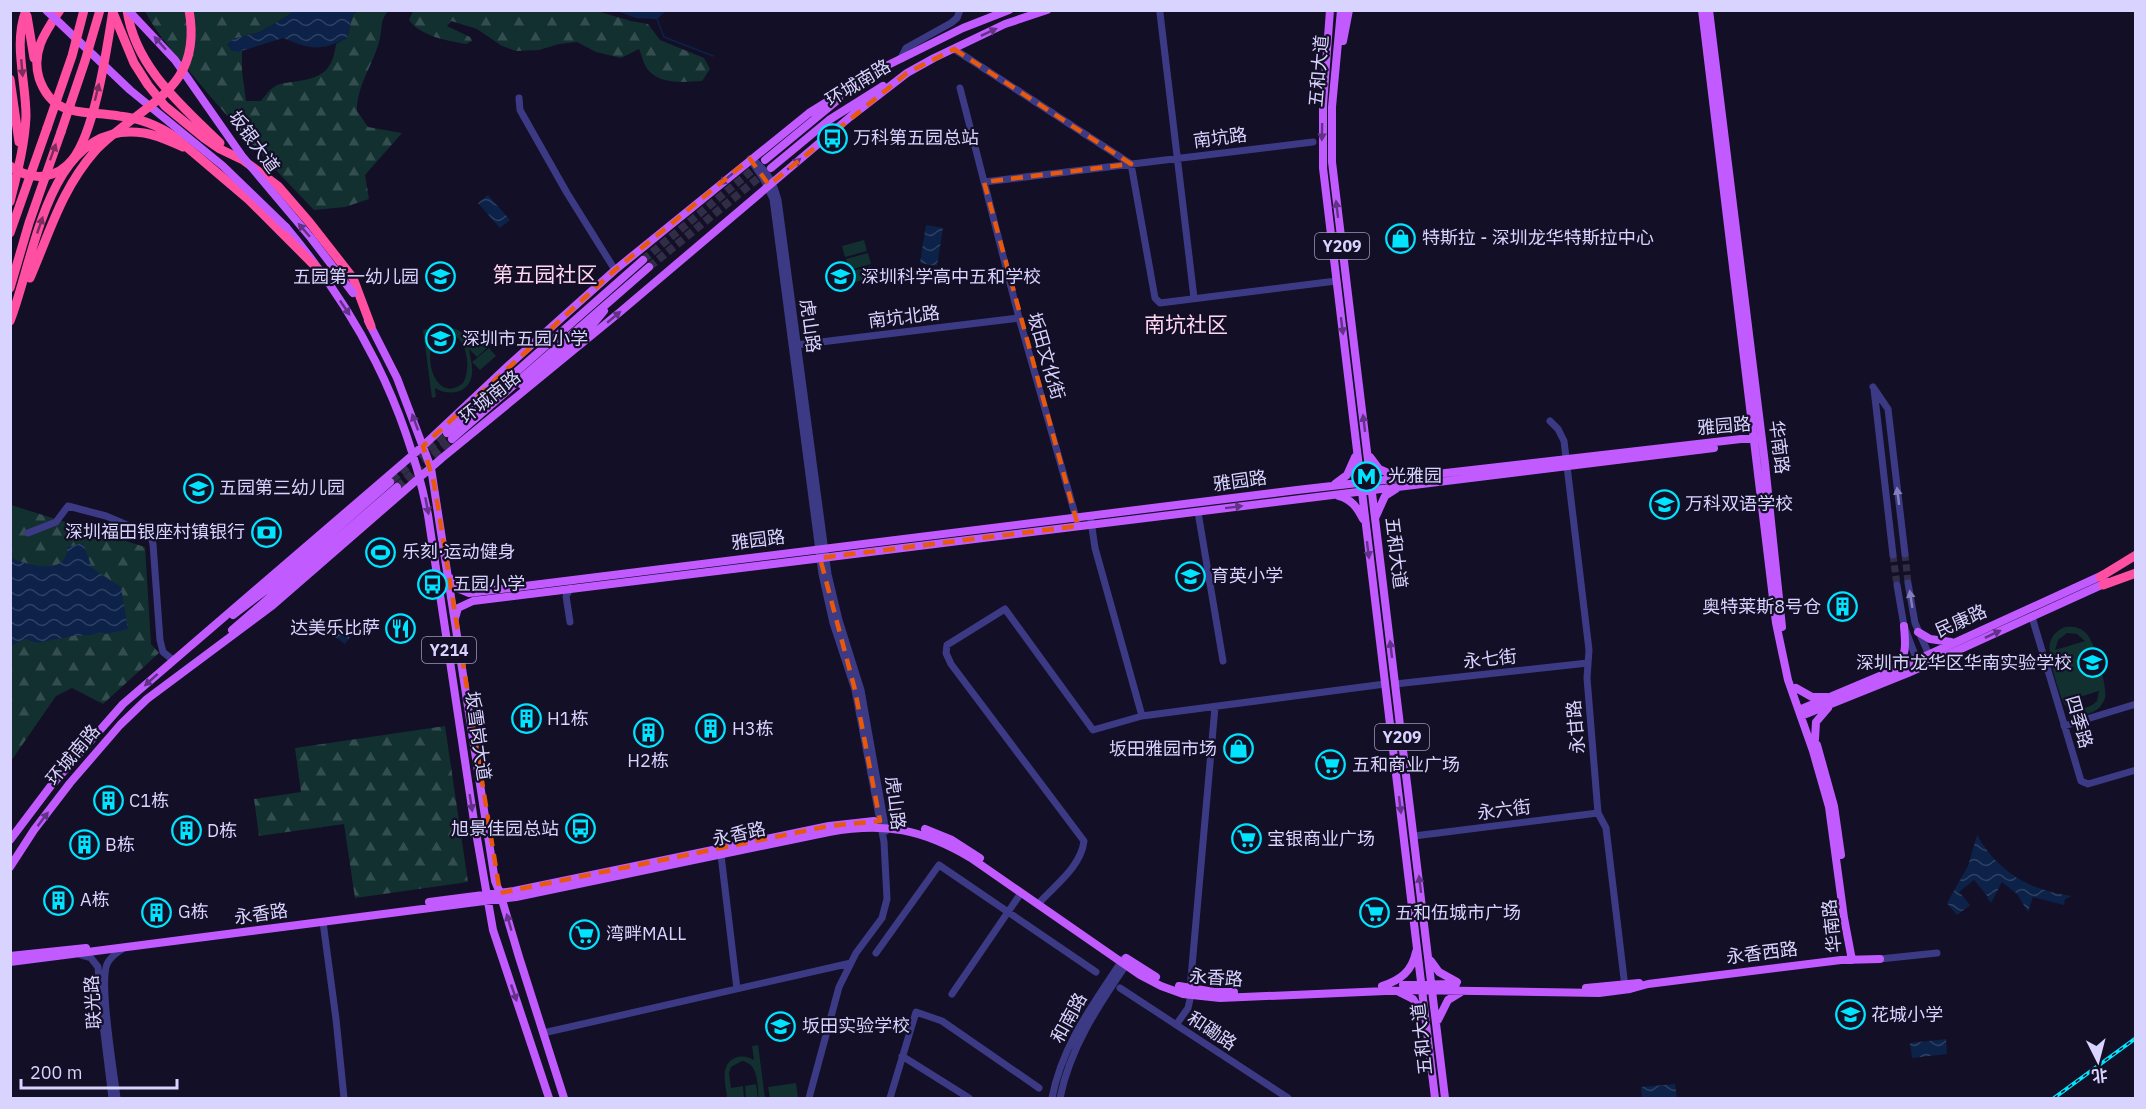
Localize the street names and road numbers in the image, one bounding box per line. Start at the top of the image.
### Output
street label: 五和大道 [1304,34,1333,108]
street label: 环城南路 [821,54,895,111]
street label: 坂银大道 [224,106,285,178]
street label: 南坑路 [1192,123,1248,152]
road number: Y209 [1315,233,1369,259]
street label: 虎山路 [795,298,826,354]
street label: 南坑北路 [867,301,941,332]
street label: 坂田文化街 [1023,309,1070,402]
street label: 环城南路 [454,365,525,428]
street label: 雅园路 [1696,412,1752,439]
street label: 华南路 [1765,419,1794,475]
street label: 雅园路 [1212,465,1268,496]
street label: 五和大道 [1381,516,1412,590]
street label: 雅园路 [730,525,786,554]
street label: 民康路 [1931,599,1990,642]
road number: Y214 [422,637,476,663]
street label: 永七街 [1462,644,1518,673]
street label: 坂雪岗大道 [461,690,496,782]
street label: 四季路 [2061,693,2098,751]
street label: 永甘路 [1562,699,1589,755]
street label: 环城南路 [41,720,105,790]
road number: Y209 [1375,724,1429,750]
street label: 虎山路 [881,775,910,831]
street label: 永六街 [1476,795,1532,824]
street label: 永香路 [710,817,768,850]
street label: 永香路 [233,898,289,929]
street label: 华南路 [1817,898,1846,954]
street label: 永香西路 [1725,937,1799,968]
street label: 永香路 [1188,964,1244,991]
street label: 联光路 [80,974,105,1030]
street label: 和南路 [1045,989,1092,1047]
street label: 五和大道 [1406,1002,1437,1076]
street label: 和磡路 [1183,1006,1241,1055]

